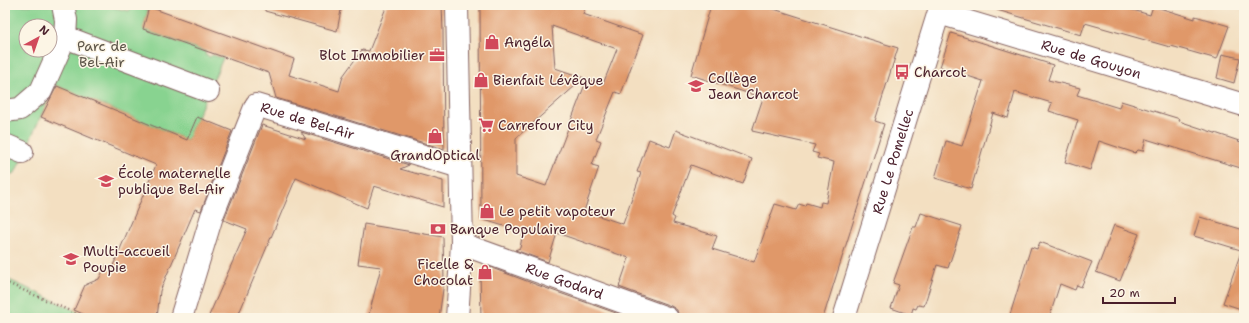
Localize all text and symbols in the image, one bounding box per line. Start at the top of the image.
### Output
north arrow [18,18,58,58]
text: N [36,22,52,39]
shop icon: Angéla [483,33,501,51]
place label: Angéla [504,33,552,51]
street label: Rue de Gouyon [1039,35,1144,83]
park label: Parc de Bel-Air [77,37,127,71]
place label: Blot Immobilier [319,46,425,64]
office icon: Blot Immobilier [428,46,446,64]
bus stop icon: Charcot [893,63,911,81]
place label: Charcot [914,63,967,81]
place label: Collège Jean Charcot [708,69,799,103]
shop icon: Bienfait Lévêque [472,71,490,89]
place label: Bienfait Lévêque [493,71,603,89]
school or university icon: Collège Jean Charcot [687,77,705,95]
street label: Rue de Bel-Air [258,98,357,144]
street label: Rue Le Pomellec [868,107,917,216]
supermarket icon: Carrefour City [477,116,495,134]
place label: Carrefour City [498,116,593,134]
shop icon: GrandOptical [426,127,444,145]
place label: GrandOptical [390,146,480,164]
place label: École maternelle publique Bel-Air [118,164,231,198]
school or university icon: École maternelle publique Bel-Air [97,172,115,190]
shop icon: Le petit vapoteur [478,202,496,220]
place label: Le petit vapoteur [499,202,616,220]
bank icon: Banque Populaire [429,220,447,238]
place label: Banque Populaire [450,220,567,238]
place label: Multi-accueil Poupie [83,242,171,276]
school or university icon: Multi-accueil Poupie [62,250,80,268]
place label: Ficelle & Chocolat [414,255,473,289]
street label: Rue Godard [523,259,606,303]
shop icon: Ficelle & Chocolat [476,263,494,281]
scale bar [1103,279,1175,305]
text: 20 m [1109,285,1140,301]

